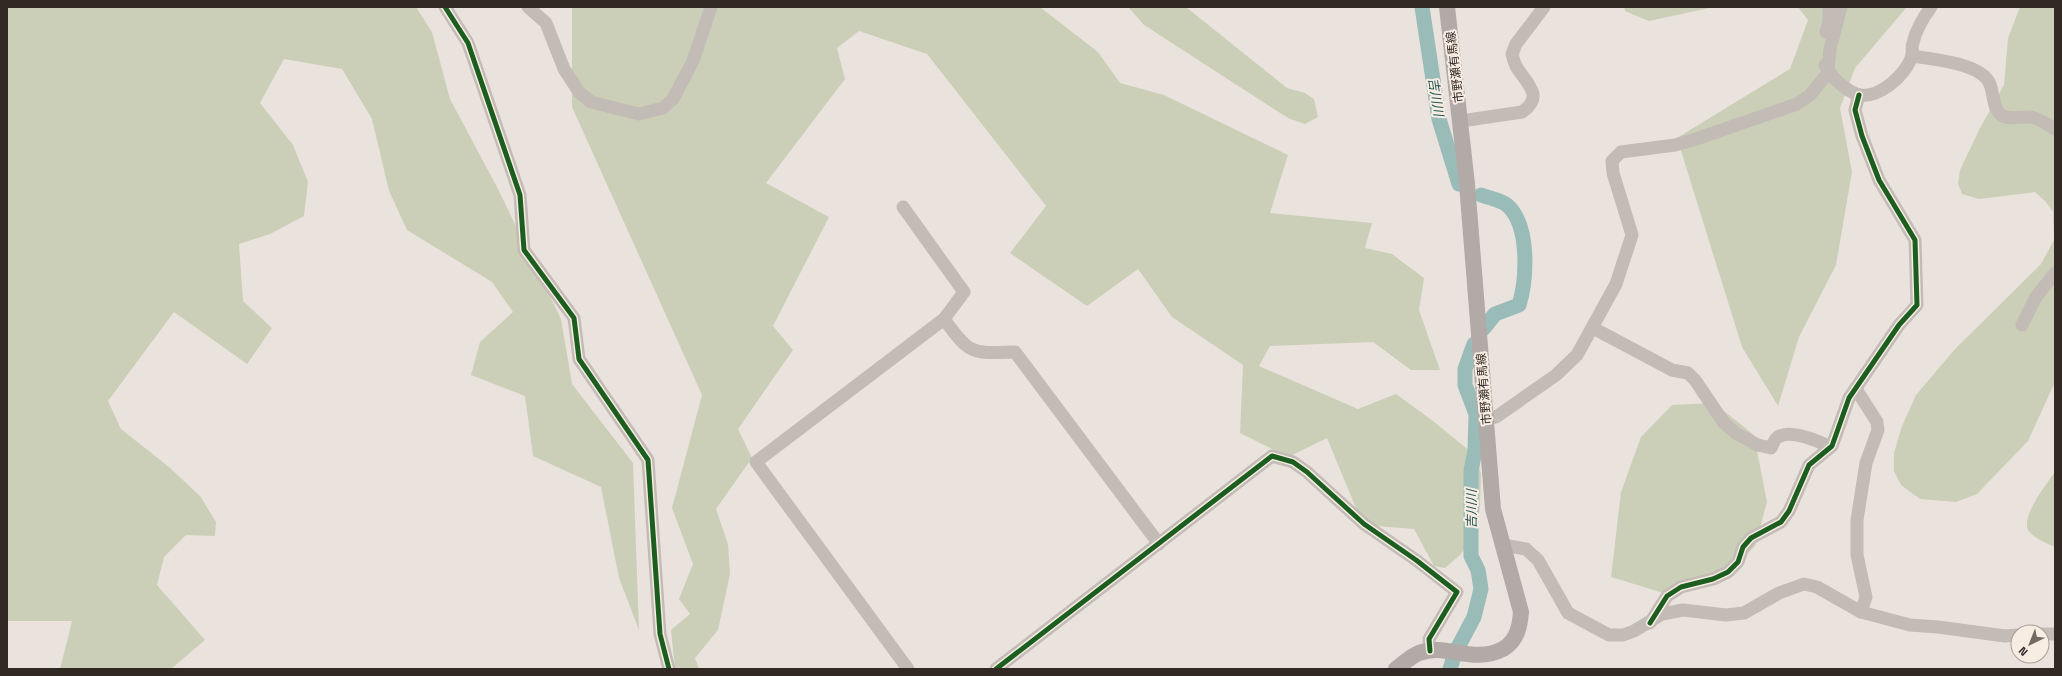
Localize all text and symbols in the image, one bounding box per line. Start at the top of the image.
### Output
street label: 市野瀬有馬線 [1443,30,1467,104]
water label: 吉川川 [1425,76,1448,120]
street label: 市野瀬有馬線 [1473,352,1495,426]
water label: 吉川川 [1463,488,1480,529]
north arrow [2010,624,2050,664]
text: N [2016,644,2031,659]

